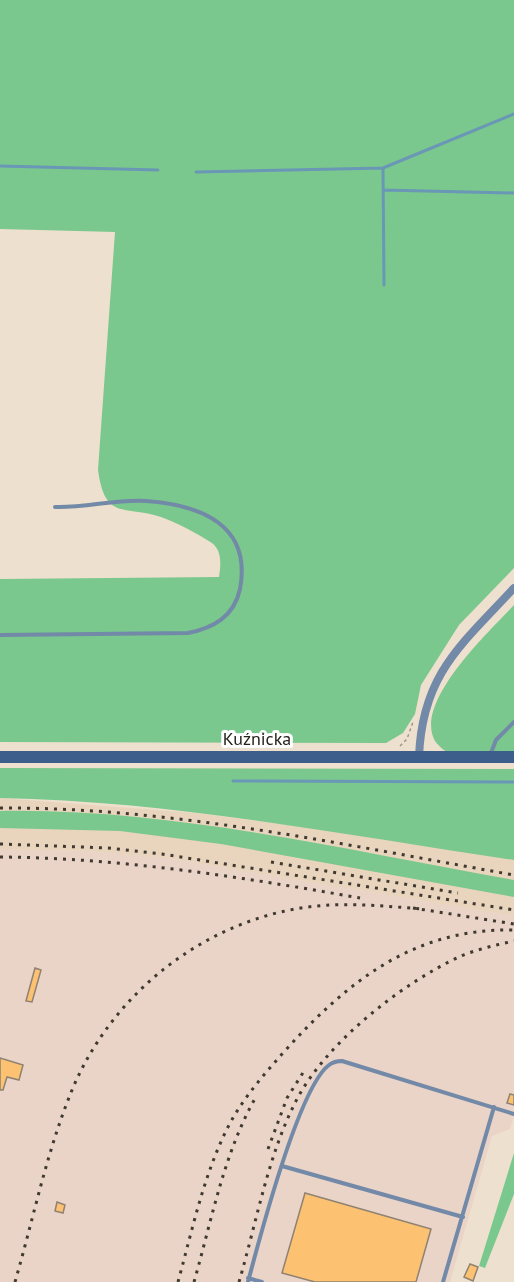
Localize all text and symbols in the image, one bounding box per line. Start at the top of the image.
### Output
street label: Kuźnicka [223,727,291,750]

